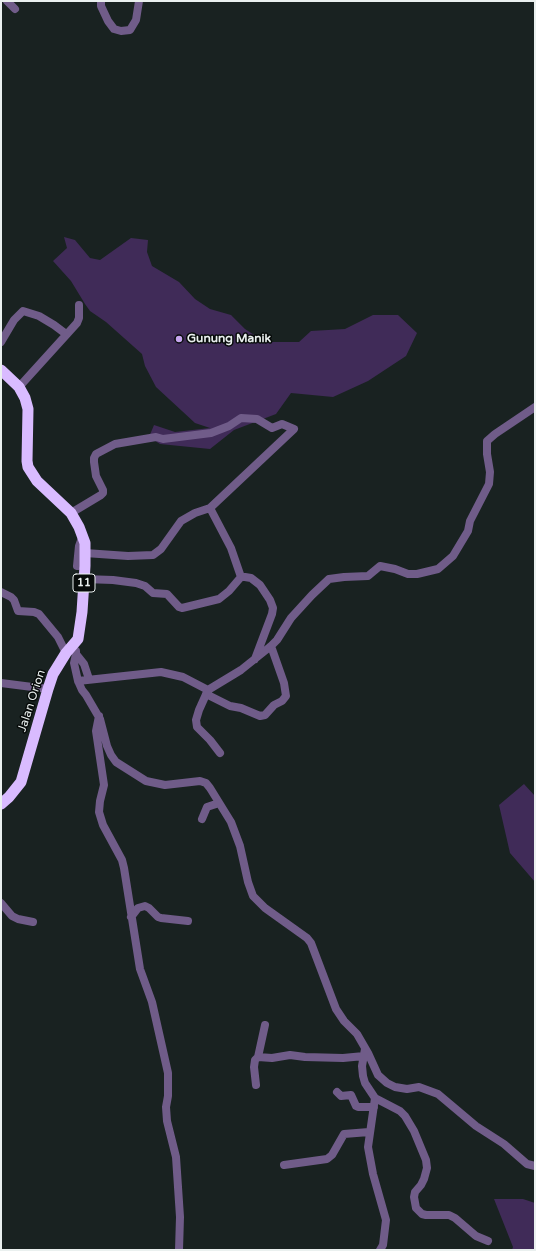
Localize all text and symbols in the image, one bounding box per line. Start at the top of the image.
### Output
place label: Gunung Manik [187,332,271,346]
marker: Gunung Manik [174,334,184,344]
road number: 11 [73,574,95,592]
street label: Jalan Orion [15,668,49,734]

